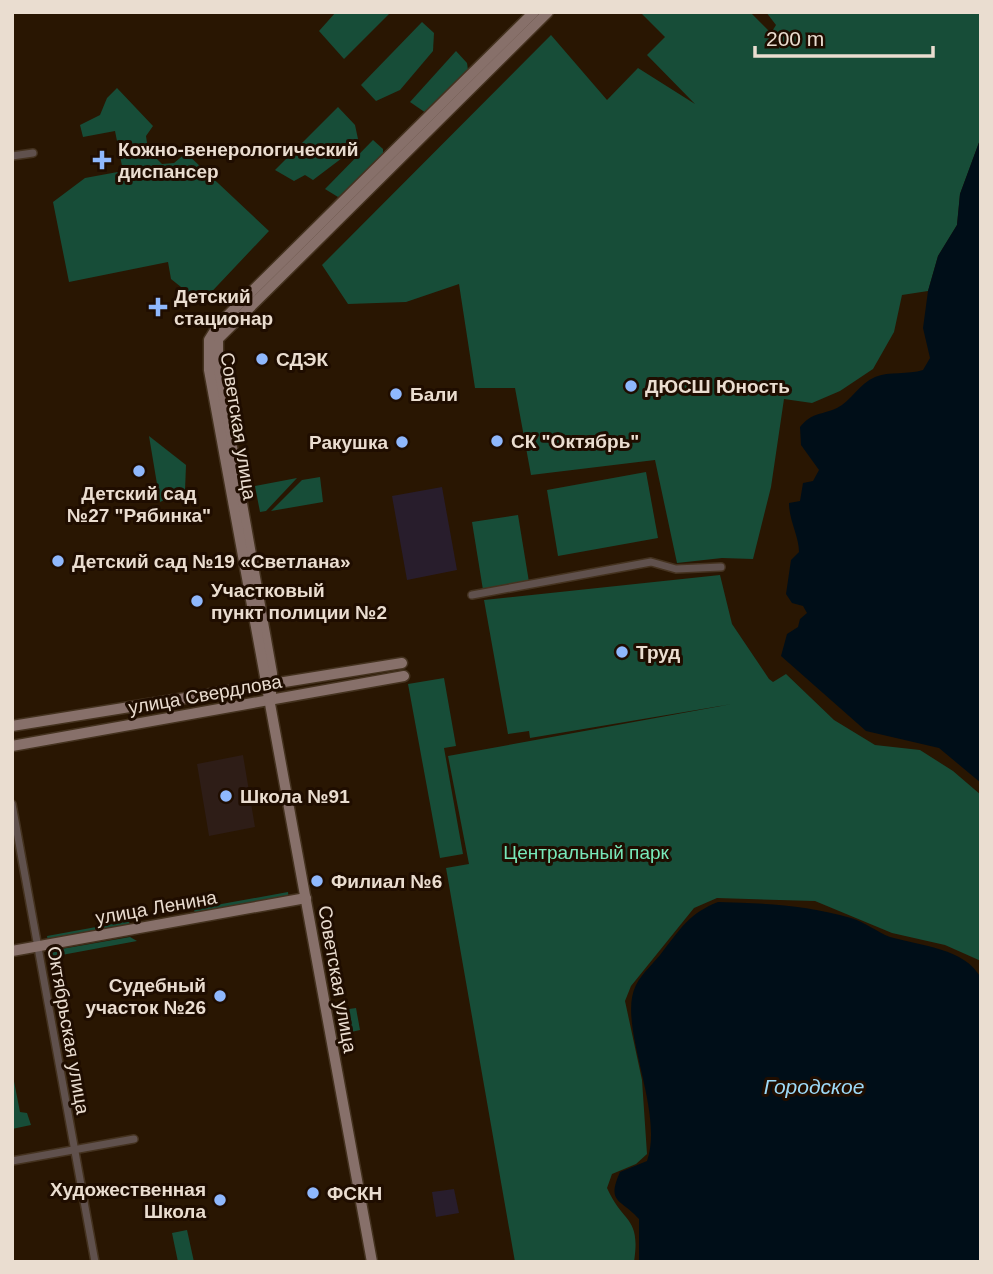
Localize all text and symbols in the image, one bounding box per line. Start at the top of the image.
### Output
scale bar [755,14,934,58]
text: 200 m [766,27,824,50]
place label: Кожно-венерологический диспансер [118,139,358,182]
marker: Кожно-венерологический диспансер [92,150,112,170]
place label: Детский стационар [174,286,273,329]
marker: Детский стационар [148,297,168,317]
place label: СДЭК [276,349,329,370]
street label: Советская улица [216,351,261,502]
marker: СДЭК [254,351,270,367]
place label: ДЮСШ Юность [645,376,790,397]
marker: ДЮСШ Юность [623,378,639,394]
place label: Бали [410,384,458,405]
marker: Бали [388,386,404,402]
place label: СК "Октябрь" [511,431,639,452]
place label: Ракушка [309,432,388,453]
marker: СК "Октябрь" [489,433,505,449]
marker: Ракушка [394,434,410,450]
marker: Детский сад №27 "Рябинка" [131,463,147,479]
place label: Детский сад №27 "Рябинка" [67,483,211,526]
place label: Детский сад №19 «Светлана» [72,551,351,572]
marker: Детский сад №19 «Светлана» [50,553,66,569]
place label: Участковый пункт полиции №2 [211,580,387,623]
marker: Участковый пункт полиции №2 [189,593,205,609]
place label: Труд [636,642,680,663]
marker: Труд [614,644,630,660]
street label: улица Свердлова [127,671,284,718]
place label: Школа №91 [240,786,350,807]
marker: Школа №91 [218,788,234,804]
park label: Центральный парк [503,842,670,863]
place label: Филиал №6 [331,871,442,892]
marker: Филиал №6 [309,873,325,889]
street label: улица Ленина [94,886,219,928]
street label: Советская улица [314,904,361,1055]
street label: Октябрьская улица [43,944,94,1116]
place label: Судебный участок №26 [86,975,206,1018]
marker: Судебный участок №26 [212,988,228,1004]
water label: Городское [764,1075,864,1098]
place label: Художественная Школа [50,1179,206,1222]
place label: ФСКН [327,1183,382,1204]
marker: ФСКН [305,1185,321,1201]
marker: Художественная Школа [212,1192,228,1208]

